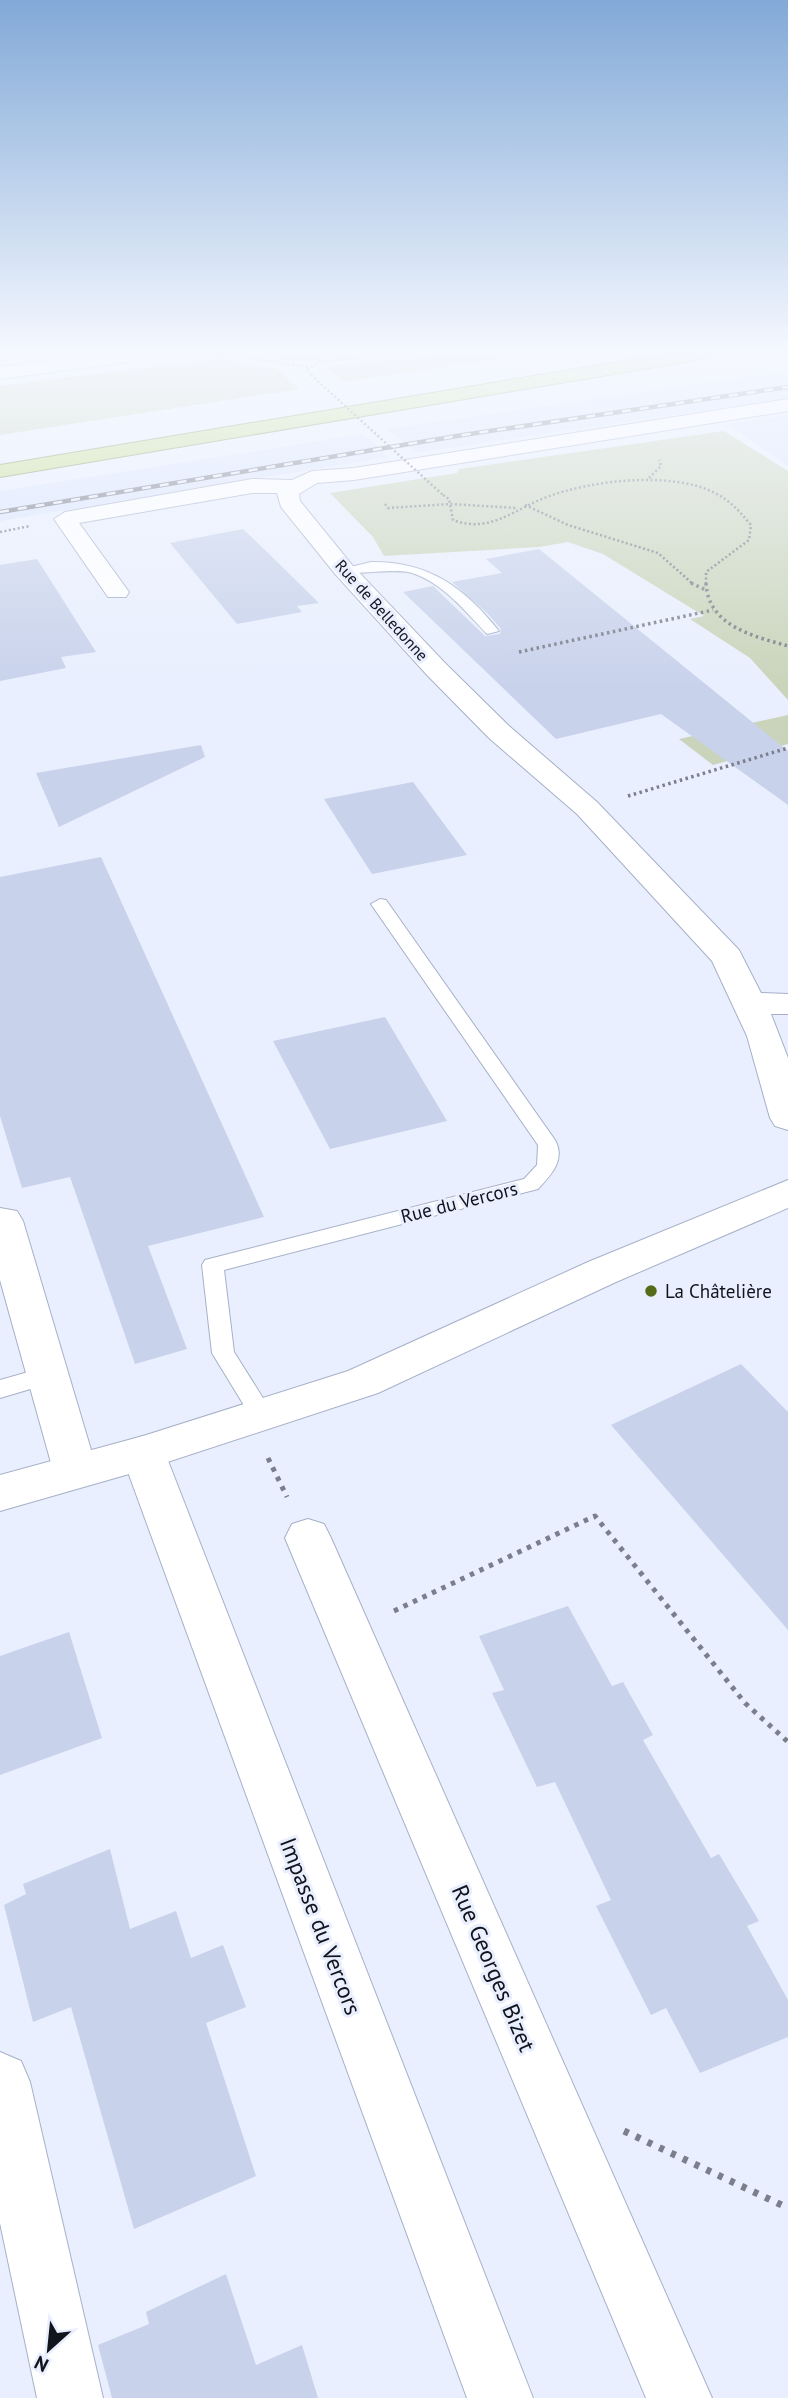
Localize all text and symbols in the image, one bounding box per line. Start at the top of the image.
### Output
street label: Rue de Belledonne [331,555,433,665]
street label: Rue du Vercors [398,1176,520,1228]
place label: La Châtelière [665,1279,772,1303]
marker: La Châtelière [643,1283,659,1299]
street label: Impasse du Vercors [274,1833,368,2019]
street label: Rue Georges Bizet [446,1880,542,2056]
north arrow [14,2314,84,2384]
text: N [30,2351,52,2378]

